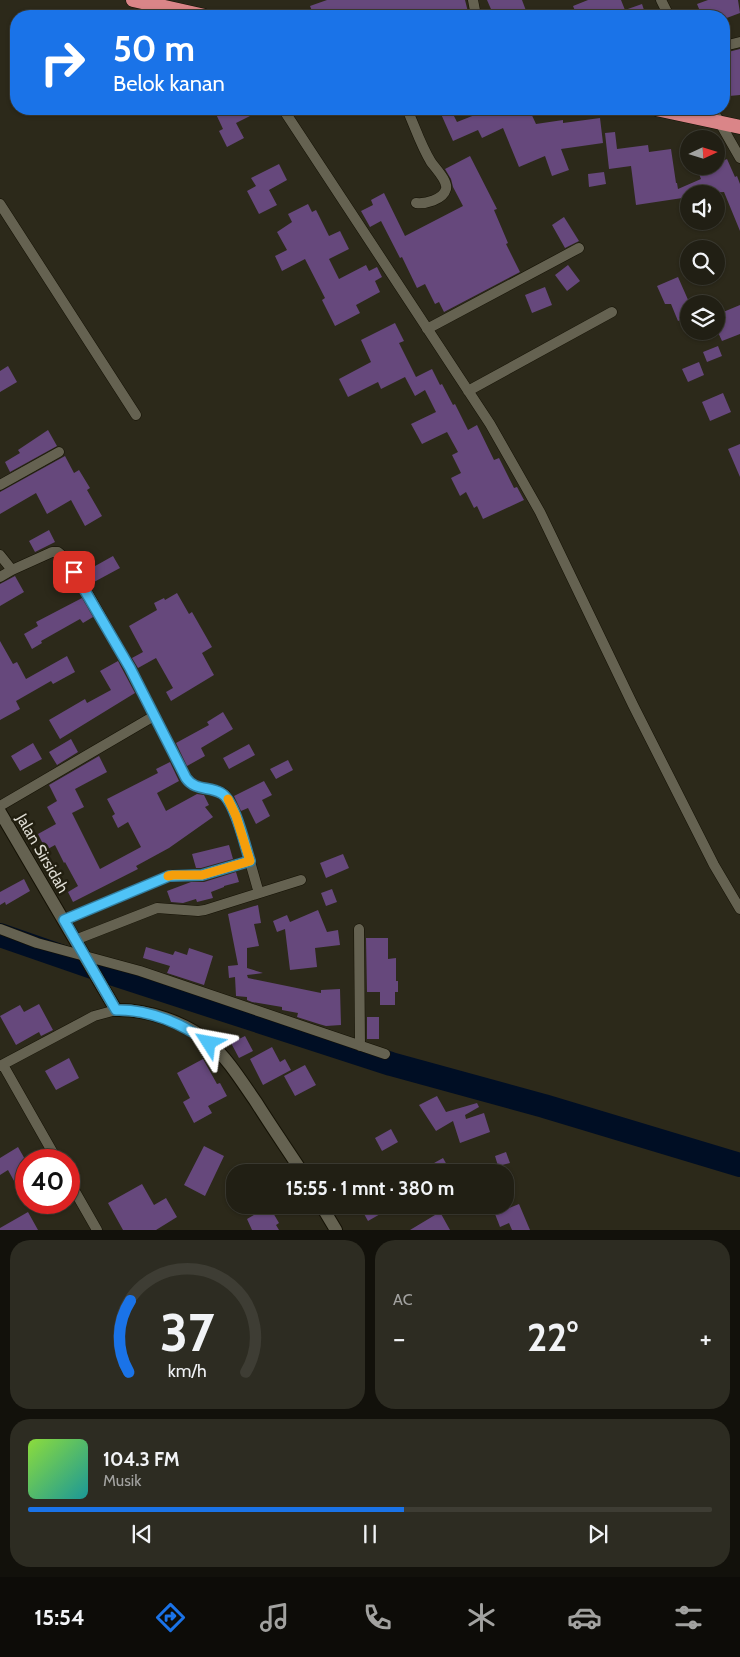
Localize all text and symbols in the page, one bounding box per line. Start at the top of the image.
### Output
text: 50 m [113,27,195,70]
icon: right [30,30,95,95]
text: Belok kanan [113,70,225,97]
north arrow [680,130,725,175]
map controls [680,130,725,340]
button: sound [680,185,725,230]
button: search [680,240,725,285]
button: layers [680,295,725,340]
pin [53,551,95,593]
icon: arrive [60,558,88,586]
street label: Jalan Sirsidah [12,809,73,896]
position arrow [182,1016,234,1068]
speed limit sign: 40 [15,1149,80,1214]
text: 15:55 · 1 mnt · 380 m [286,1177,454,1200]
text: AC [393,1290,413,1309]
text: 37 [160,1301,215,1364]
text: 22° [527,1314,578,1361]
text: − [393,1321,405,1355]
text: + [700,1321,712,1355]
text: km/h [168,1360,207,1381]
text: 104.3 FM [103,1448,179,1471]
text: Musik [103,1471,141,1490]
icon: previous [128,1520,156,1548]
icon: pause [356,1520,384,1548]
icon: next [584,1520,612,1548]
icon: directions [153,1600,188,1635]
icon: music [257,1600,292,1635]
icon: phone [360,1600,395,1635]
icon: climate [464,1600,499,1635]
icon: car [567,1600,602,1635]
icon: filters [671,1600,706,1635]
text: 15:54 [34,1604,85,1631]

